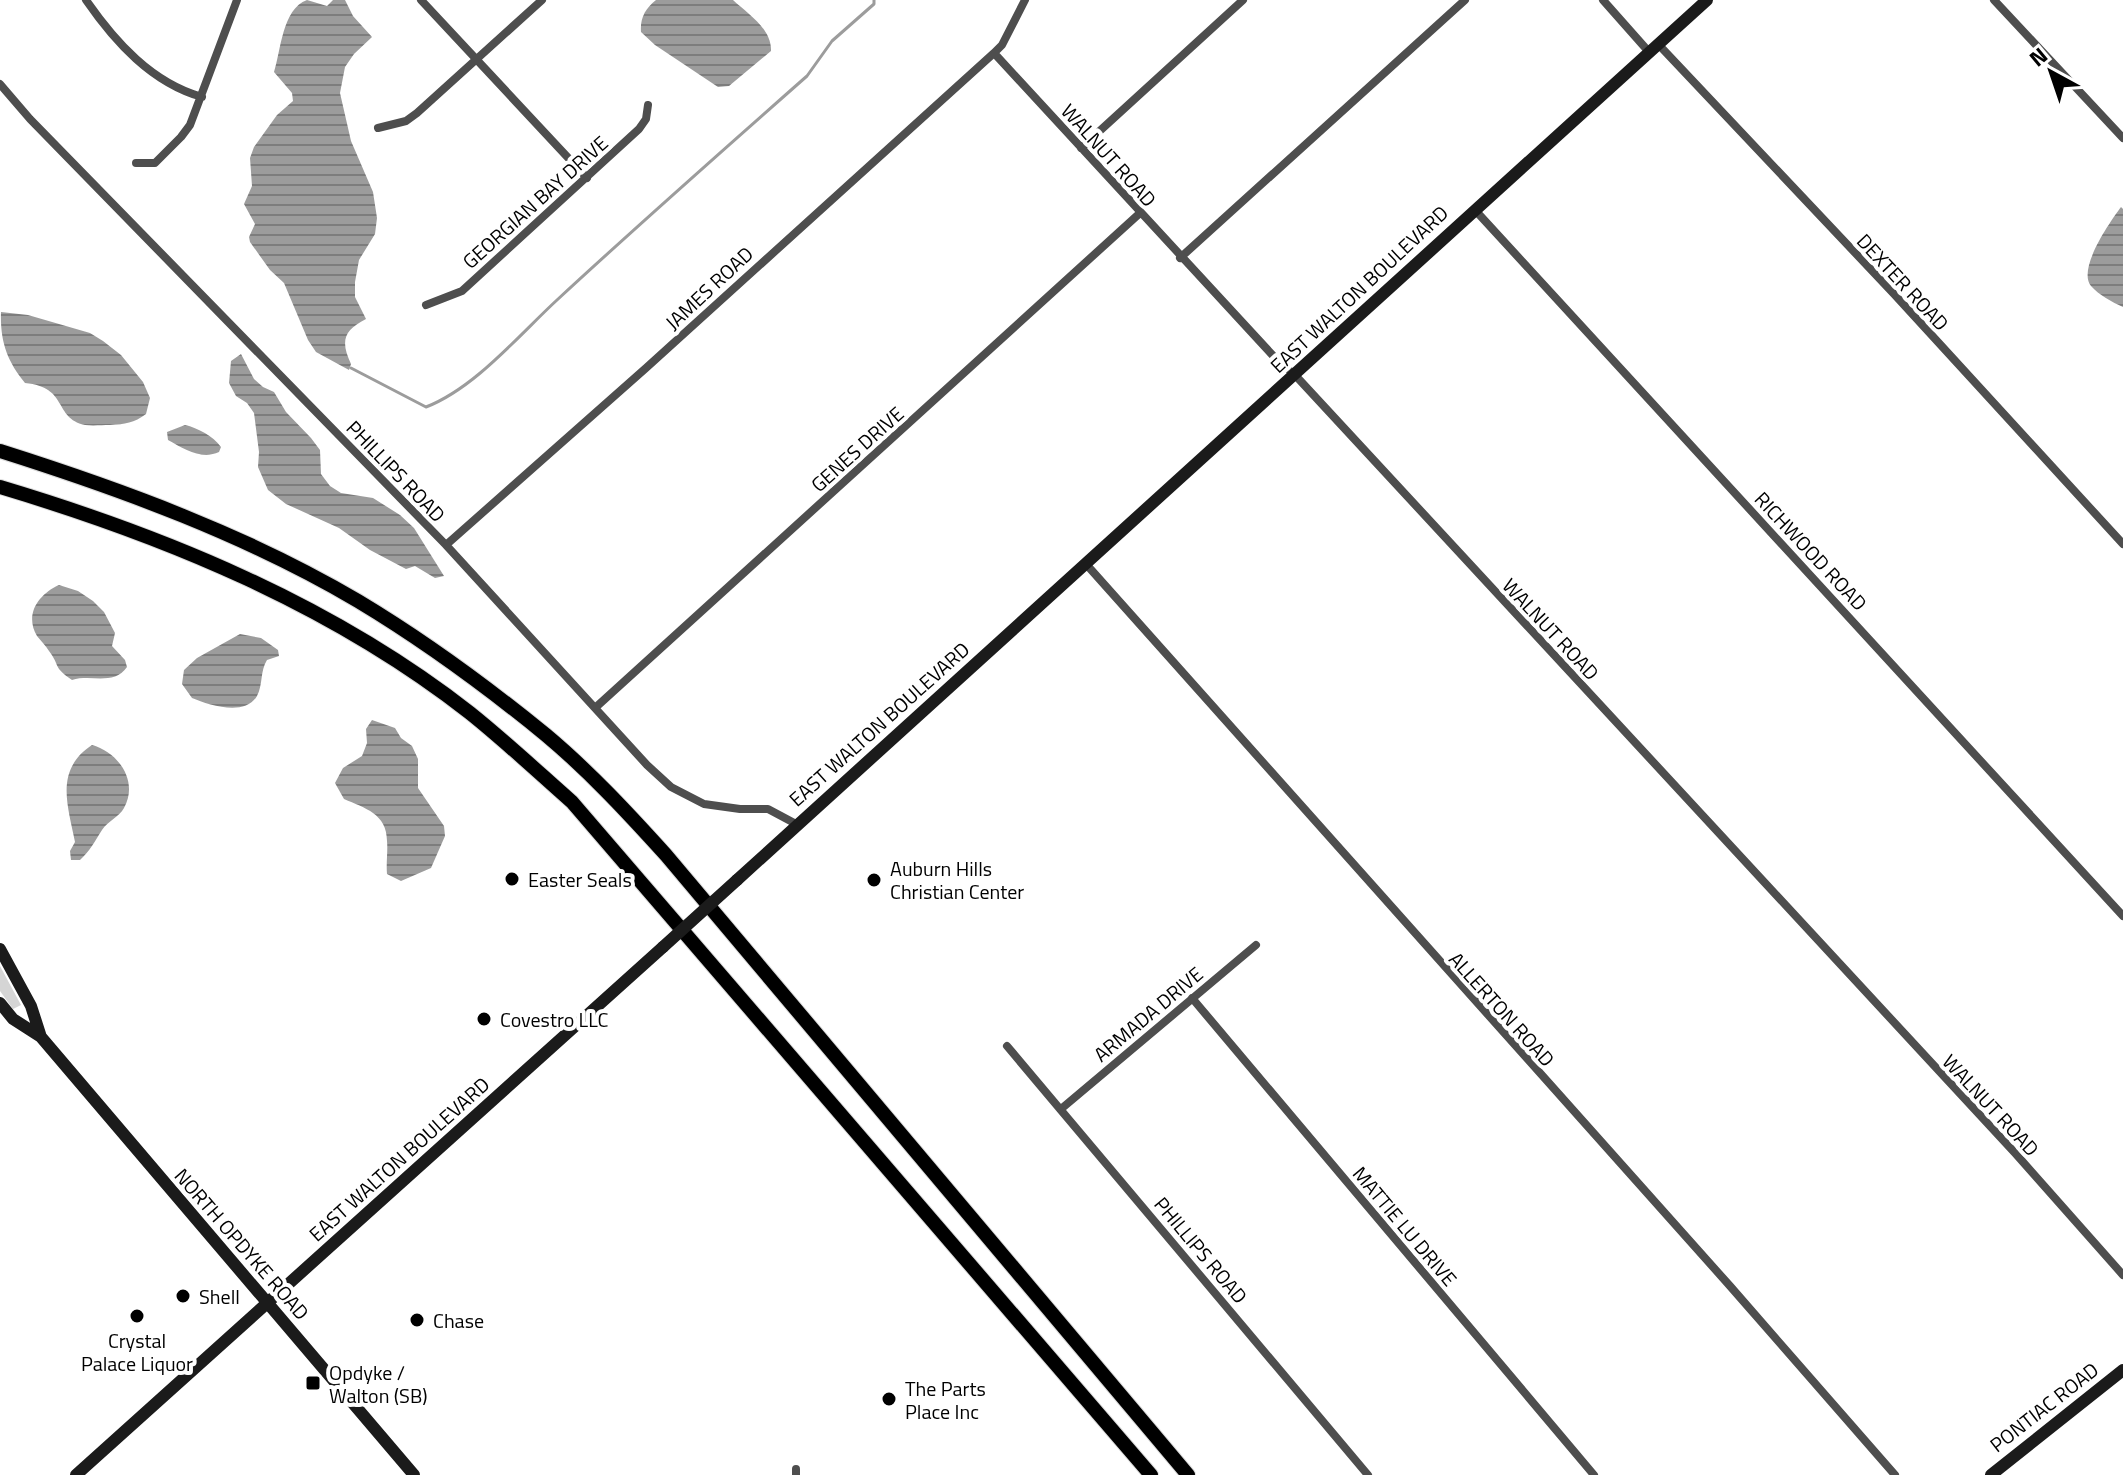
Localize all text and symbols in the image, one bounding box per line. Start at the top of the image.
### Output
north arrow [2011,32,2091,112]
text: N [2021,39,2055,75]
street label: WALNUT ROAD [1054,96,1164,214]
street label: GEORGIAN BAY DRIVE [455,128,615,276]
street label: EAST WALTON BOULEVARD [1263,198,1455,380]
street label: DEXTER ROAD [1850,226,1956,338]
street label: JAMES ROAD [658,239,760,337]
street label: GENES DRIVE [804,399,910,499]
street label: PHILLIPS ROAD [339,413,453,529]
street label: RICHWOOD ROAD [1747,484,1875,618]
street label: WALNUT ROAD [1495,571,1607,687]
street label: EAST WALTON BOULEVARD [782,634,976,814]
place label: Auburn Hills Christian Center [890,853,1024,907]
place label: Easter Seals [528,864,632,895]
marker: Easter Seals [503,870,521,888]
marker: Auburn Hills Christian Center [865,871,883,889]
street label: ALLERTON ROAD [1442,945,1562,1073]
street label: ARMADA DRIVE [1086,959,1210,1069]
place label: Covestro LLC [500,1004,608,1035]
marker: Covestro LLC [475,1010,493,1028]
street label: WALNUT ROAD [1935,1047,2047,1163]
street label: EAST WALTON BOULEVARD [302,1069,496,1249]
street label: MATTIE LU DRIVE [1345,1159,1465,1293]
street label: NORTH OPDYKE ROAD [167,1161,317,1327]
street label: PHILLIPS ROAD [1147,1190,1255,1310]
place label: Shell [199,1281,240,1312]
marker: Shell [174,1287,192,1305]
place label: Chase [433,1305,484,1336]
marker: Crystal Palace Liquor [128,1307,146,1325]
marker: Chase [408,1311,426,1329]
place label: Crystal Palace Liquor [81,1325,193,1379]
street label: PONTIAC ROAD [1983,1354,2105,1460]
place label: Opdyke / Walton (SB) [329,1357,428,1411]
place label: The Parts Place Inc [905,1373,986,1427]
marker: Opdyke / Walton (SB) [304,1374,322,1392]
marker: The Parts Place Inc [880,1390,898,1408]

